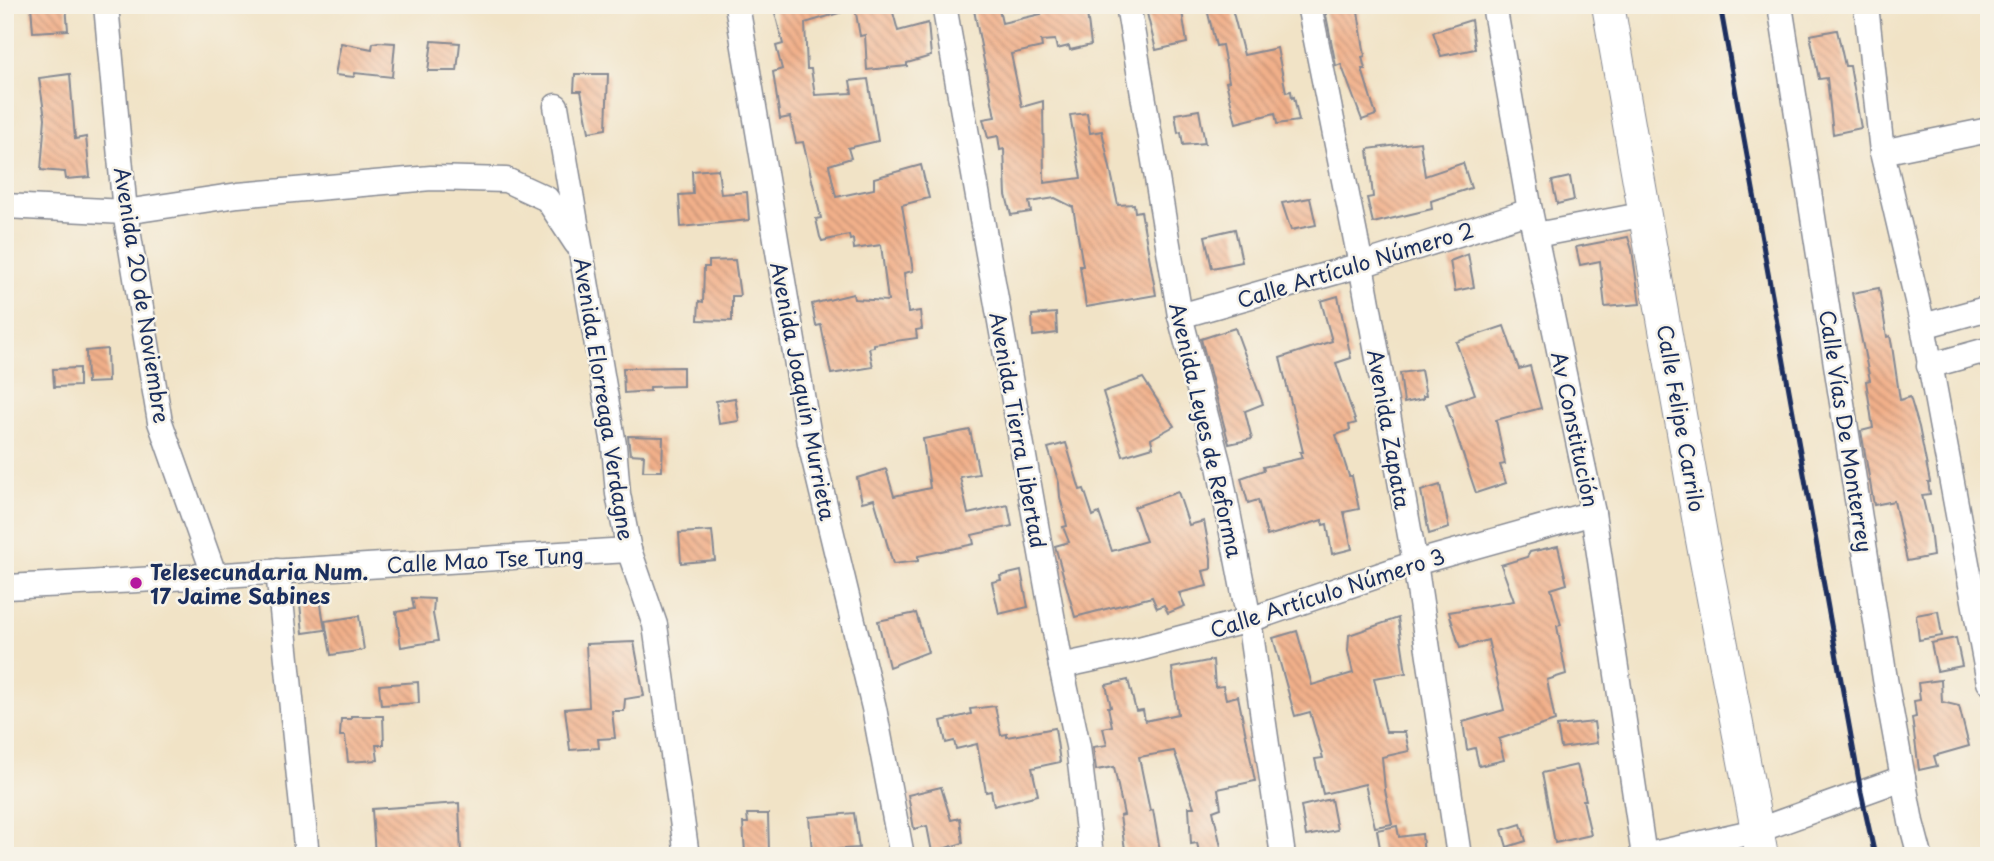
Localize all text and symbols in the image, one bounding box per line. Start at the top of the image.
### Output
street label: Avenida 20 de Noviembre [107,165,179,425]
street label: Calle Artículo Número 2 [1233,213,1477,315]
street label: Avenida Elorreaga Verdagne [567,255,643,543]
street label: Avenida Joaquín Murrieta [763,259,845,523]
street label: Avenida Leyes de Reforma [1162,299,1252,561]
street label: Calle Vías De Monterrey [1812,308,1882,554]
street label: Avenida Tierra Libertad [982,309,1056,551]
street label: Calle Felipe Carrilo [1650,322,1714,514]
street label: Avenida Zapata [1360,347,1420,512]
street label: Av Constitución [1544,348,1608,510]
street label: Calle Mao Tse Tung [386,538,584,580]
street label: Calle Artículo Número 3 [1206,539,1448,645]
place label: Telesecundaria Num. 17 Jaime Sabines [150,555,368,611]
marker: Telesecundaria Num. 17 Jaime Sabines [128,575,144,591]

